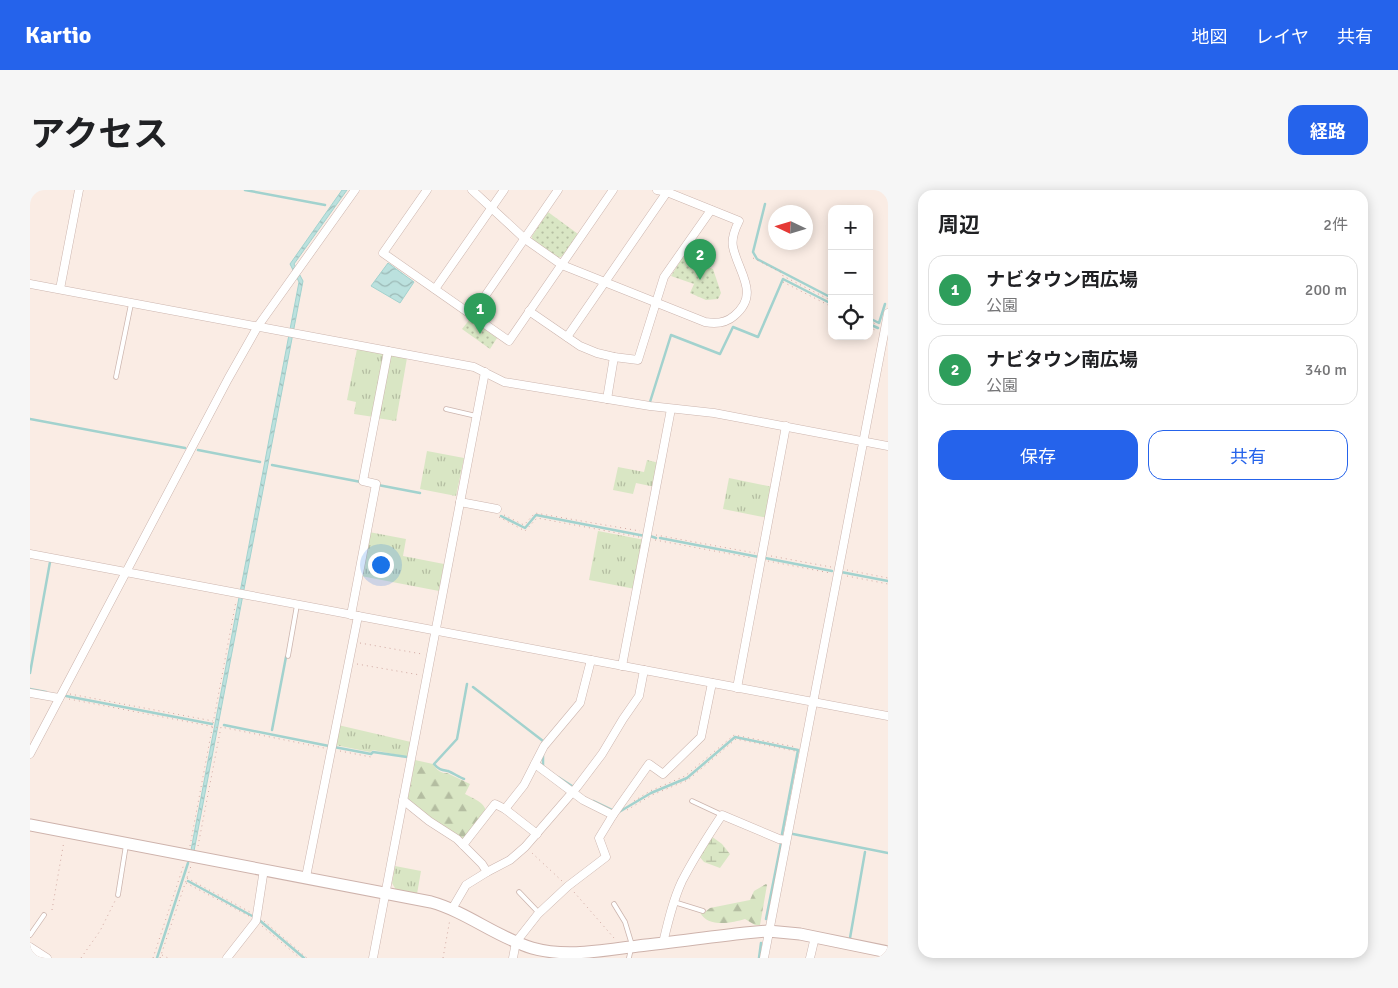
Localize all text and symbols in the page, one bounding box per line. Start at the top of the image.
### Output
text: Kartio [25,20,91,50]
text: 地図 [1192,26,1228,48]
text: レイヤ [1256,26,1309,48]
text: 共有 [1337,26,1373,48]
button: 経路 [1288,105,1368,155]
text: アクセス [30,113,168,156]
north arrow [768,205,813,250]
map controls [828,205,873,340]
button: + [828,205,873,250]
text: 周辺 [938,212,980,238]
text: 2件 [1323,215,1348,235]
pin: 2 [684,239,716,280]
button: − [828,250,873,295]
text: ナビタウン西広場 [986,268,1138,292]
text: 1 [951,280,959,300]
text: 200 m [1305,280,1347,300]
pin: 1 [464,293,496,334]
button: locate [828,295,873,340]
text: 公園 [986,296,1018,316]
text: ナビタウン南広場 [986,348,1138,372]
text: 2 [951,360,959,380]
text: 340 m [1305,360,1347,380]
text: 公園 [986,376,1018,396]
button: 保存 [938,430,1138,480]
button: 共有 [1148,430,1348,480]
your location [368,552,394,578]

